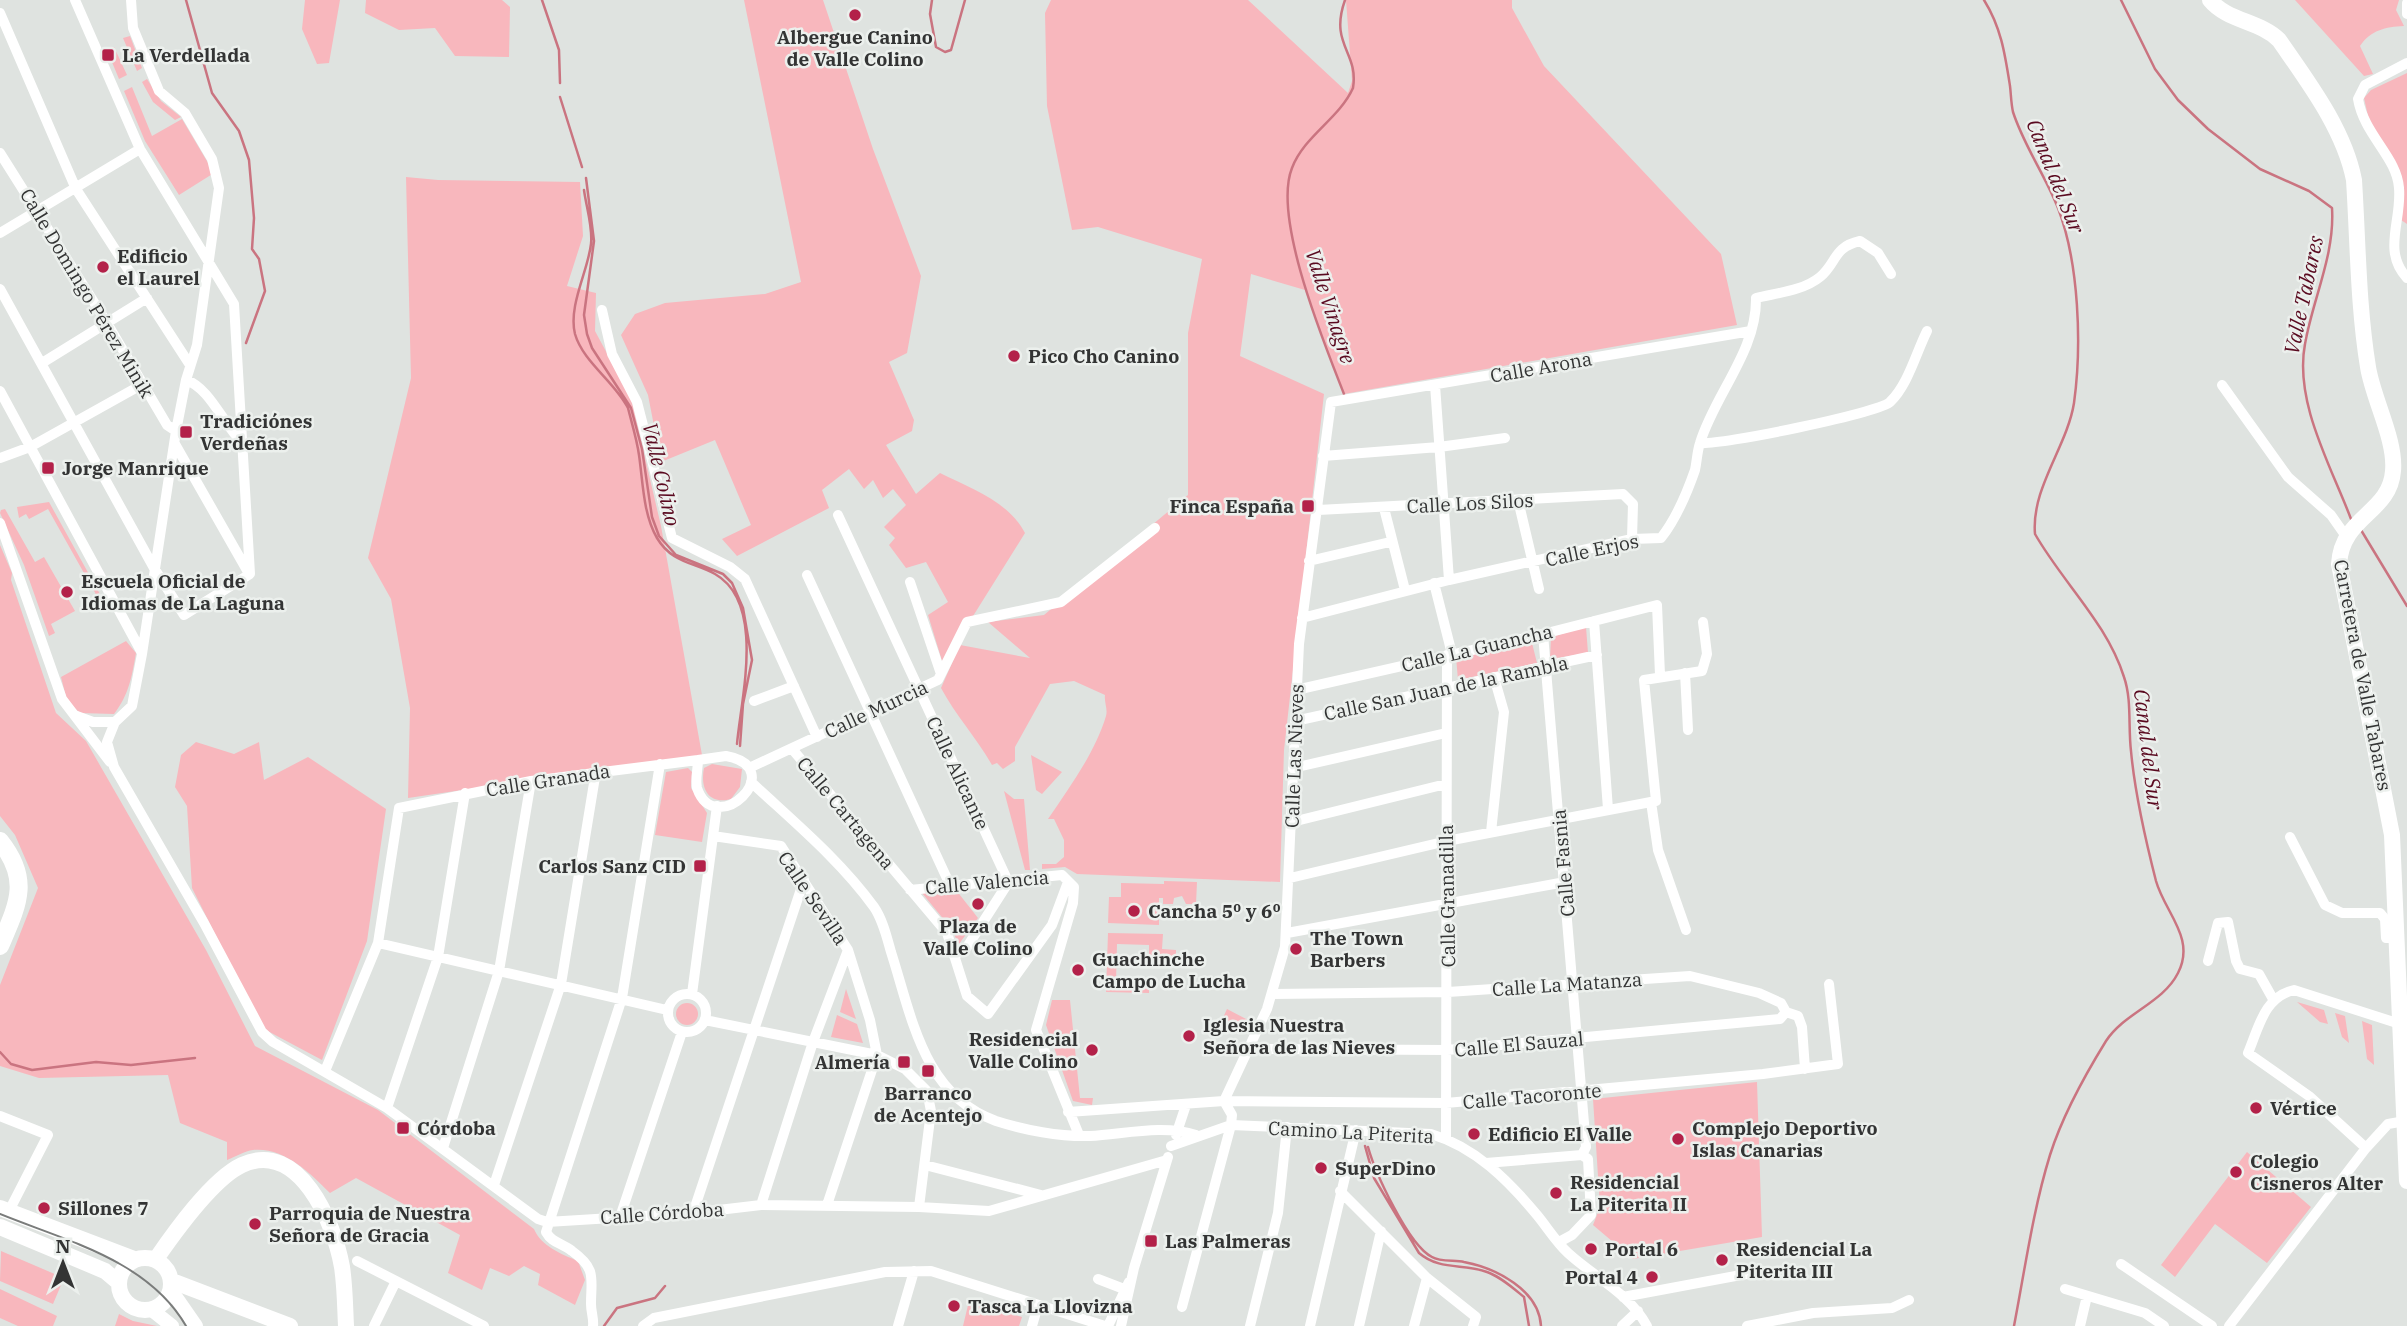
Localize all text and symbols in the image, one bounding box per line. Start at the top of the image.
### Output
marker: Albergue Canino de Valle Colino [847,7,863,23]
place label: Albergue Canino de Valle Colino [777,25,933,71]
place label: La Verdellada [122,43,250,67]
marker: La Verdellada [100,47,116,63]
water label: Canal del Sur [2020,115,2092,238]
street label: Calle Domingo Pérez Minik [15,184,159,402]
water label: Valle Tabares [2277,233,2329,357]
place label: Edificio el Laurel [117,244,200,290]
water label: Valle Vinagre [1299,245,1363,368]
marker: Edificio el Laurel [95,259,111,275]
place label: Pico Cho Canino [1028,344,1179,368]
street label: Calle Arona [1488,346,1594,388]
marker: Pico Cho Canino [1006,348,1022,364]
place label: Tradiciónes Verdeñas [200,409,312,455]
water label: Valle Colino [636,419,688,529]
marker: Tradiciónes Verdeñas [178,424,194,440]
place label: Jorge Manrique [62,456,209,480]
marker: Jorge Manrique [40,460,56,476]
street label: Calle Los Silos [1406,488,1534,518]
place label: Finca España [1169,494,1294,518]
marker: Finca España [1300,498,1316,514]
street label: Calle Erjos [1543,528,1641,572]
street label: Carretera de Valle Tabares [2329,557,2397,793]
place label: Escuela Oficial de Idiomas de La Laguna [81,569,285,615]
marker: Escuela Oficial de Idiomas de La Laguna [59,584,75,600]
street label: Calle La Guancha [1399,619,1555,677]
street label: Calle San Juan de la Rambla [1322,650,1570,726]
street label: Calle Murcia [820,675,932,743]
street label: Calle Las Nieves [1279,684,1309,828]
water label: Canal del Sur [2128,687,2170,812]
street label: Calle Alicante [921,713,995,833]
street label: Calle Cartagena [792,752,900,874]
street label: Calle Granada [484,758,612,802]
street label: Calle Fasnia [1546,808,1580,918]
street label: Calle Granadilla [1434,824,1460,968]
street label: Calle Sevilla [773,847,853,949]
place label: Carlos Sanz CID [538,854,686,878]
marker: Carlos Sanz CID [692,858,708,874]
street label: Calle Valencia [924,865,1050,899]
marker: Plaza de Valle Colino [970,896,986,912]
place label: Cancha 5º y 6º [1148,899,1281,923]
marker: Cancha 5º y 6º [1126,903,1142,919]
place label: Plaza de Valle Colino [923,914,1033,960]
place label: The Town Barbers [1310,926,1404,972]
marker: The Town Barbers [1288,941,1304,957]
place label: Guachinche Campo de Lucha [1092,947,1246,993]
marker: Guachinche Campo de Lucha [1070,962,1086,978]
street label: Calle La Matanza [1491,967,1643,1001]
place label: Iglesia Nuestra Señora de las Nieves [1203,1013,1395,1059]
street label: Calle El Sauzal [1453,1026,1585,1062]
place label: Residencial Valle Colino [968,1027,1078,1073]
marker: Iglesia Nuestra Señora de las Nieves [1181,1028,1197,1044]
marker: Residencial Valle Colino [1084,1042,1100,1058]
place label: Almería [815,1050,890,1074]
marker: Almería [896,1054,912,1070]
marker: Barranco de Acentejo [920,1063,936,1079]
street label: Calle Tacoronte [1462,1078,1602,1114]
place label: Barranco de Acentejo [874,1081,982,1127]
place label: Vértice [2270,1096,2337,1120]
marker: Vértice [2248,1100,2264,1116]
place label: Córdoba [417,1116,496,1140]
street label: Camino La Piterita [1267,1116,1435,1148]
place label: Complejo Deportivo Islas Canarias [1692,1116,1878,1162]
marker: Córdoba [395,1120,411,1136]
place label: Edificio El Valle [1488,1122,1632,1146]
marker: Edificio El Valle [1466,1126,1482,1142]
marker: Complejo Deportivo Islas Canarias [1670,1131,1686,1147]
place label: Colegio Cisneros Alter [2250,1149,2384,1195]
place label: SuperDino [1335,1156,1436,1180]
marker: SuperDino [1313,1160,1329,1176]
marker: Colegio Cisneros Alter [2228,1164,2244,1180]
place label: Residencial La Piterita II [1570,1170,1687,1216]
marker: Residencial La Piterita II [1548,1185,1564,1201]
place label: Sillones 7 [58,1196,149,1220]
street label: Calle Córdoba [599,1197,725,1229]
marker: Sillones 7 [36,1200,52,1216]
place label: Parroquia de Nuestra Señora de Gracia [269,1201,470,1247]
marker: Parroquia de Nuestra Señora de Gracia [247,1216,263,1232]
north arrow [28,1228,98,1298]
place label: Las Palmeras [1165,1229,1291,1253]
marker: Las Palmeras [1143,1233,1159,1249]
text: N [55,1234,71,1258]
place label: Portal 6 [1605,1237,1678,1261]
place label: Residencial La Piterita III [1736,1237,1873,1283]
marker: Portal 6 [1583,1241,1599,1257]
marker: Residencial La Piterita III [1714,1252,1730,1268]
place label: Portal 4 [1565,1265,1638,1289]
marker: Portal 4 [1644,1269,1660,1285]
place label: Tasca La Llovizna [968,1294,1133,1318]
marker: Tasca La Llovizna [946,1298,962,1314]

